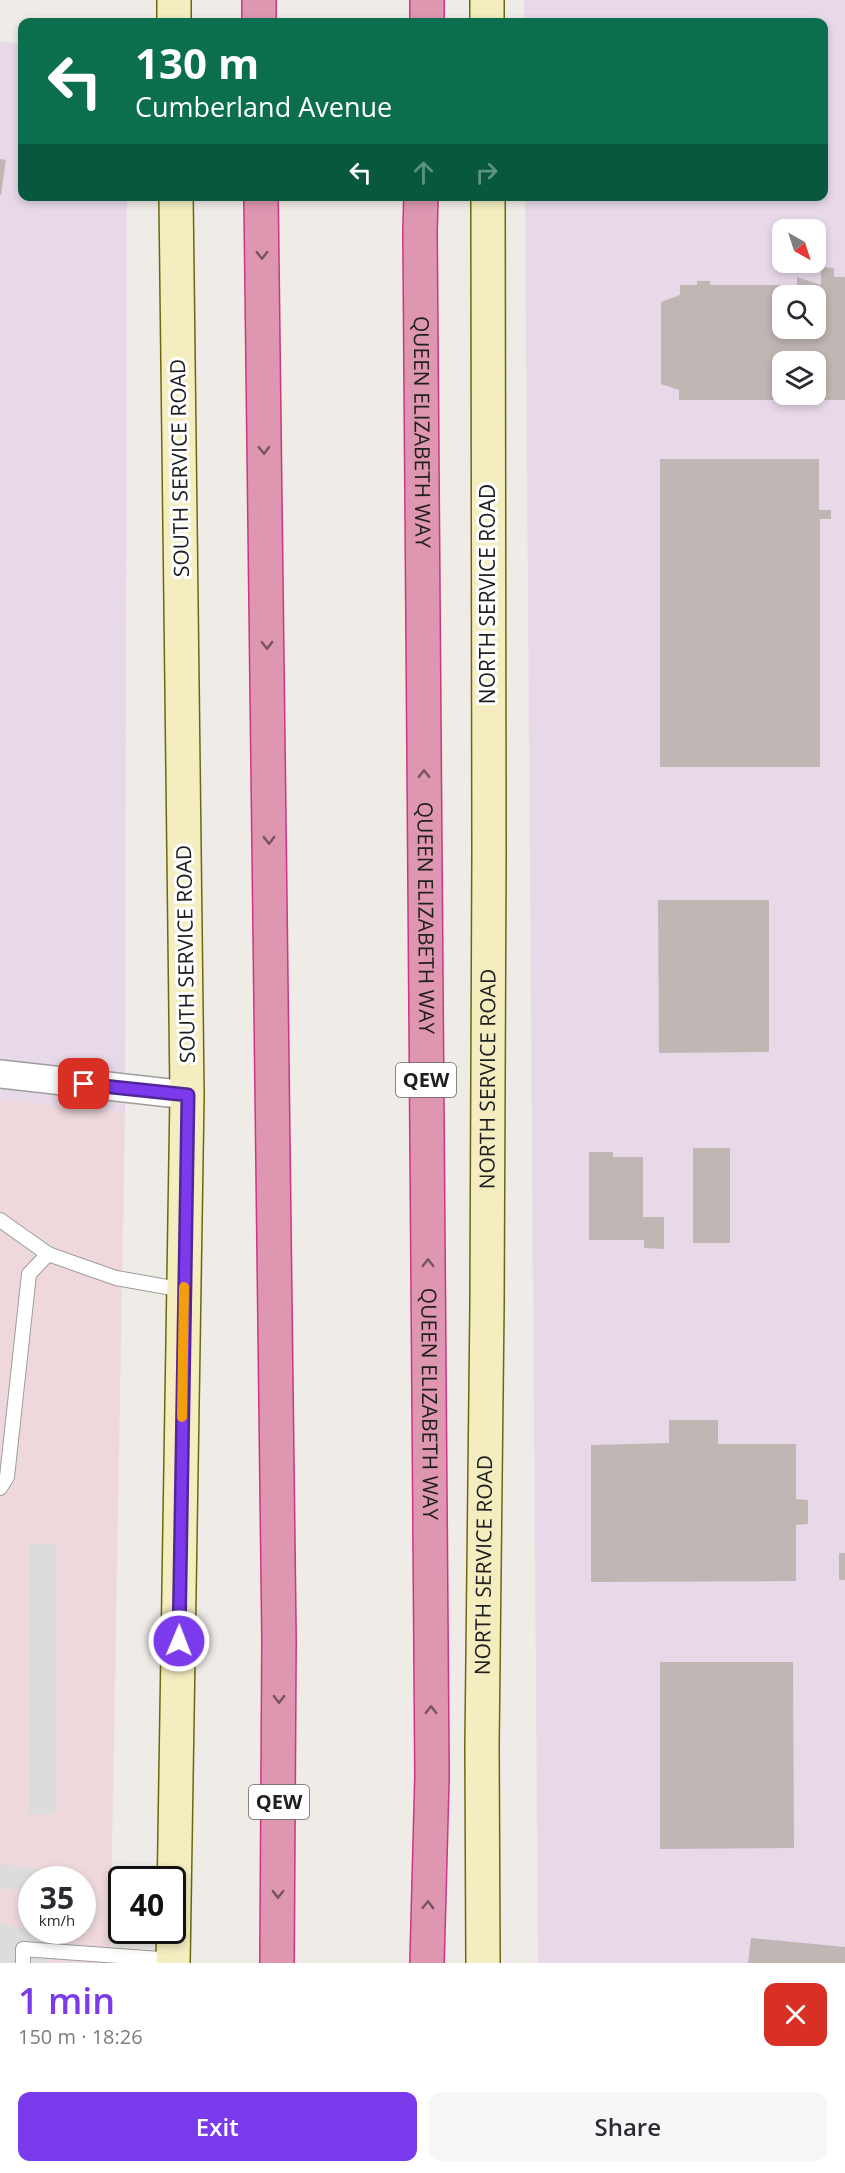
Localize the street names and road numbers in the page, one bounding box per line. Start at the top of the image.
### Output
street label: QUEEN ELIZABETH WAY [408,316,437,548]
street label: SOUTH SERVICE ROAD [163,359,195,577]
street label: NORTH SERVICE ROAD [473,484,501,704]
street label: QUEEN ELIZABETH WAY [411,802,441,1034]
street label: SOUTH SERVICE ROAD [169,845,201,1063]
street label: NORTH SERVICE ROAD [473,969,501,1189]
road number: QEW [396,1063,456,1097]
street label: QUEEN ELIZABETH WAY [415,1288,445,1520]
street label: NORTH SERVICE ROAD [468,1455,498,1675]
road number: QEW [249,1785,309,1819]

